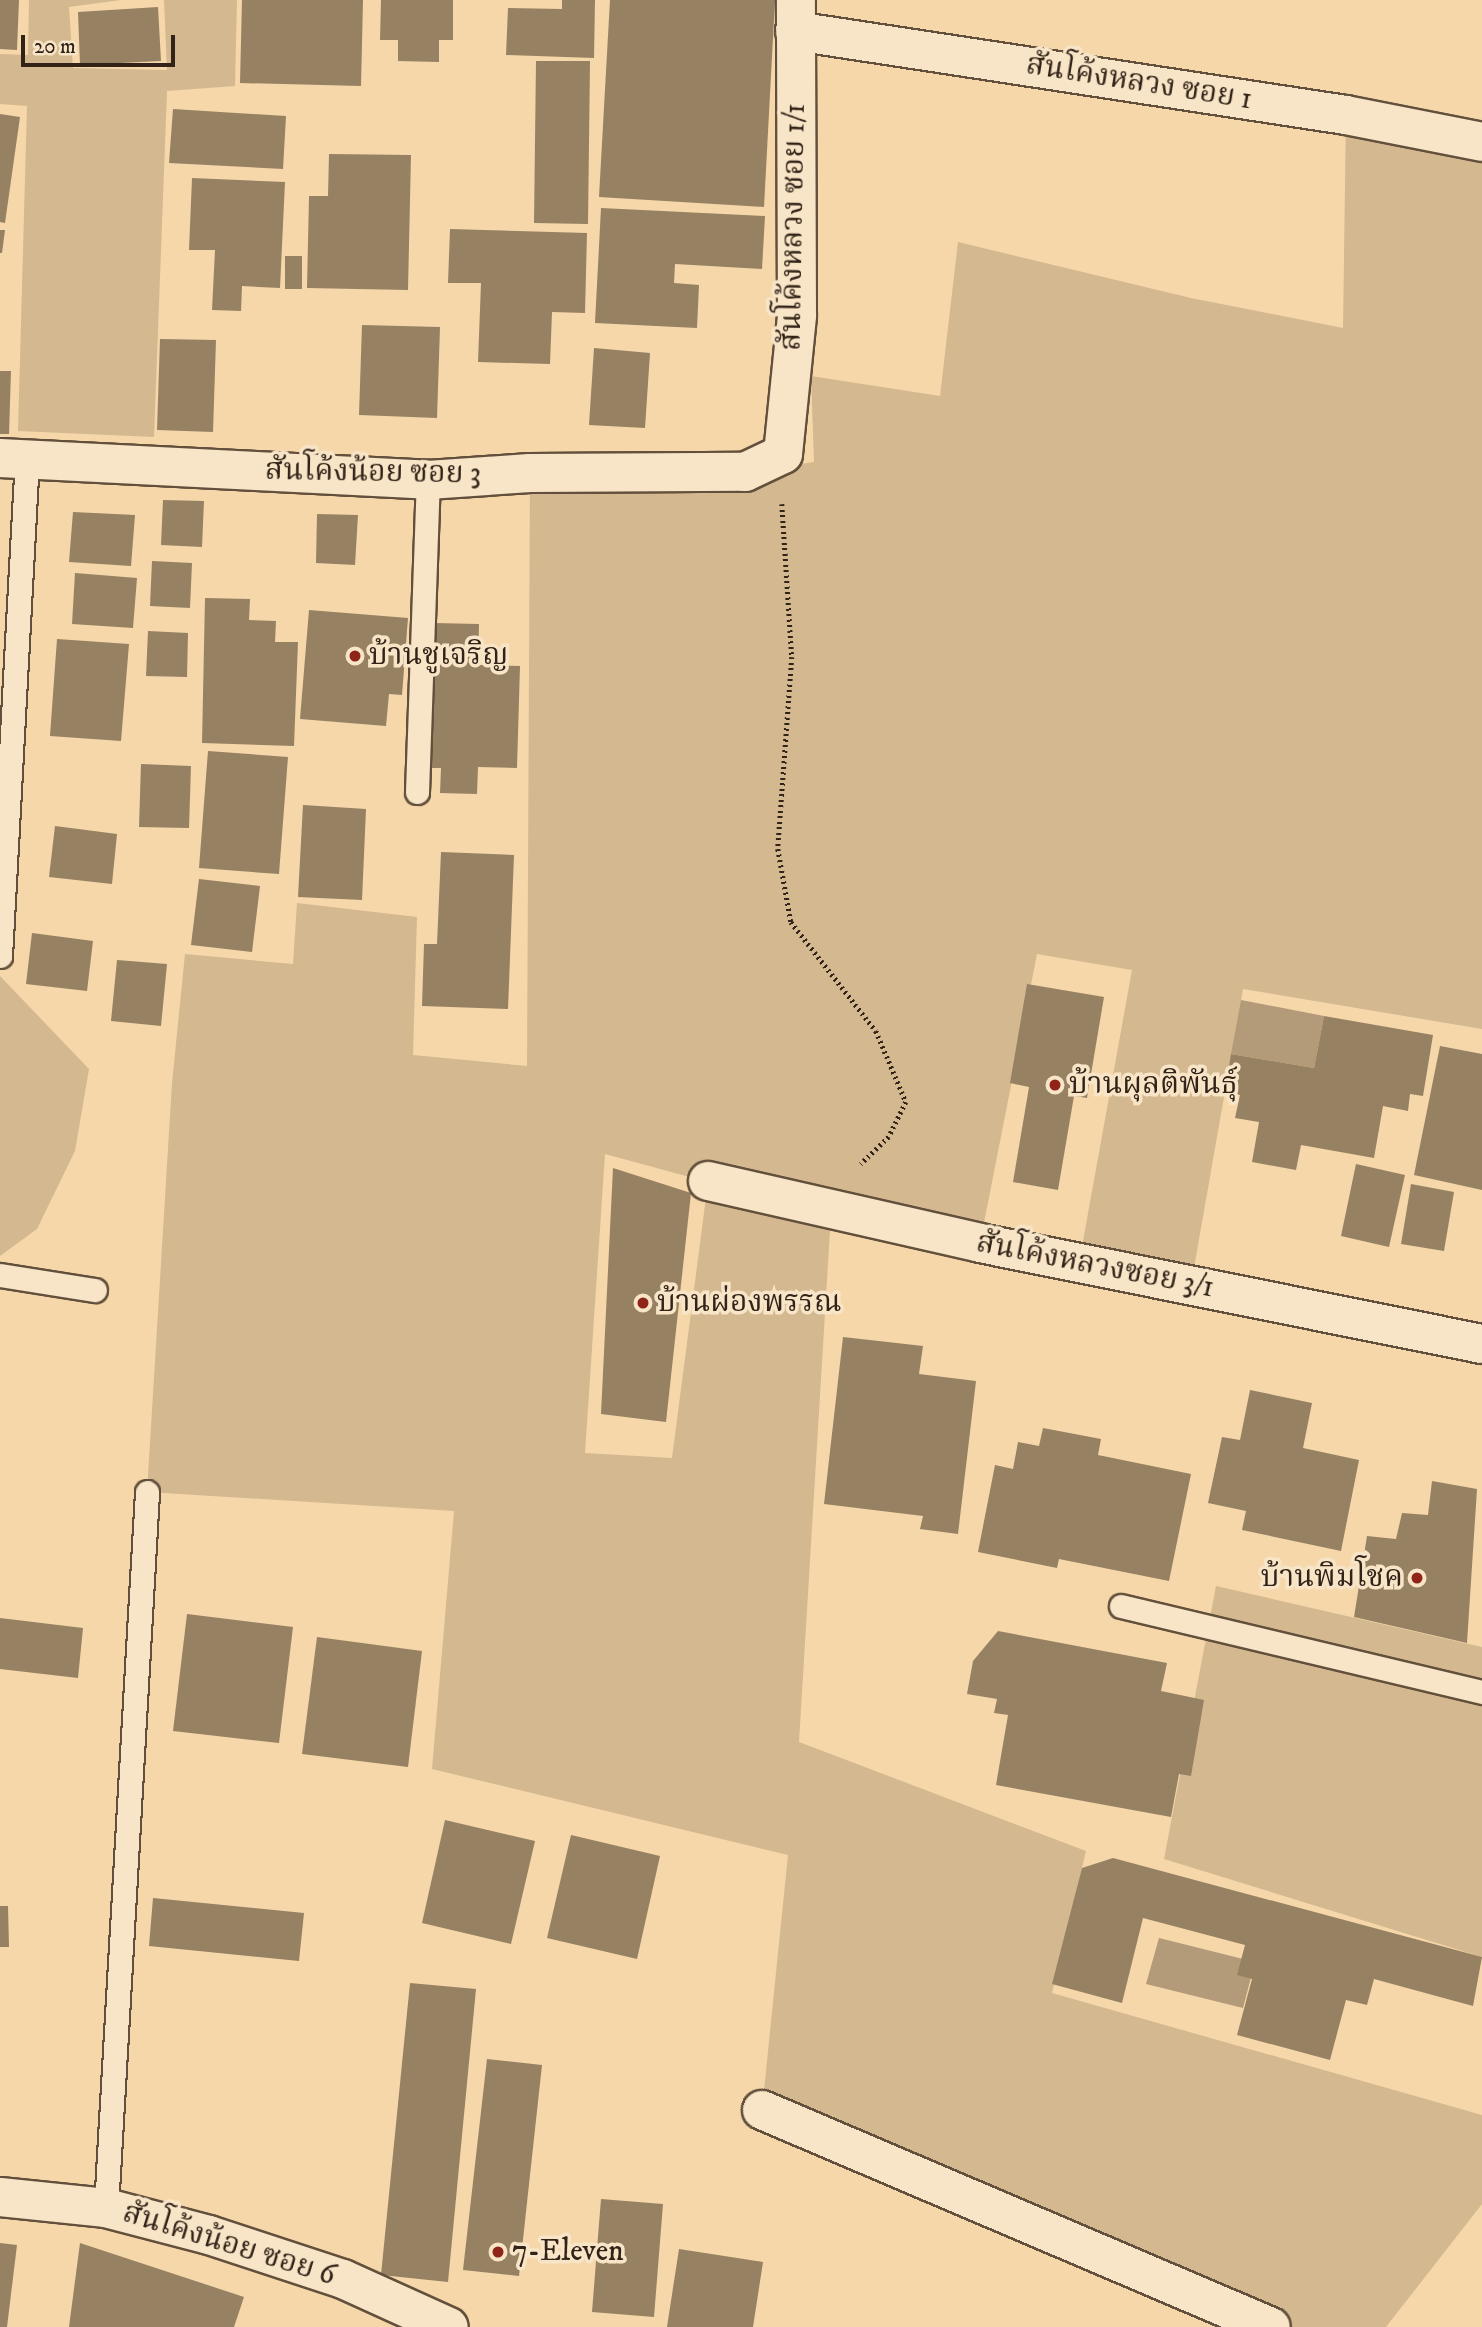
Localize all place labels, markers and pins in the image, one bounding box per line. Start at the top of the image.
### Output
place label: บ้านชูเจริญ [369,638,508,674]
marker: บ้านชูเจริญ [347,648,363,664]
place label: บ้านผุลติพันธ์ุ [1069,1067,1238,1103]
marker: บ้านผุลติพันธ์ุ [1047,1077,1063,1093]
place label: บ้านผ่องพรรณ [657,1285,842,1321]
marker: บ้านผ่องพรรณ [635,1295,651,1311]
place label: บ้านพิมโชค [1261,1560,1403,1596]
marker: บ้านพิมโชค [1409,1570,1425,1586]
place label: 7-Eleven [512,2234,624,2270]
marker: 7-Eleven [490,2244,506,2260]

